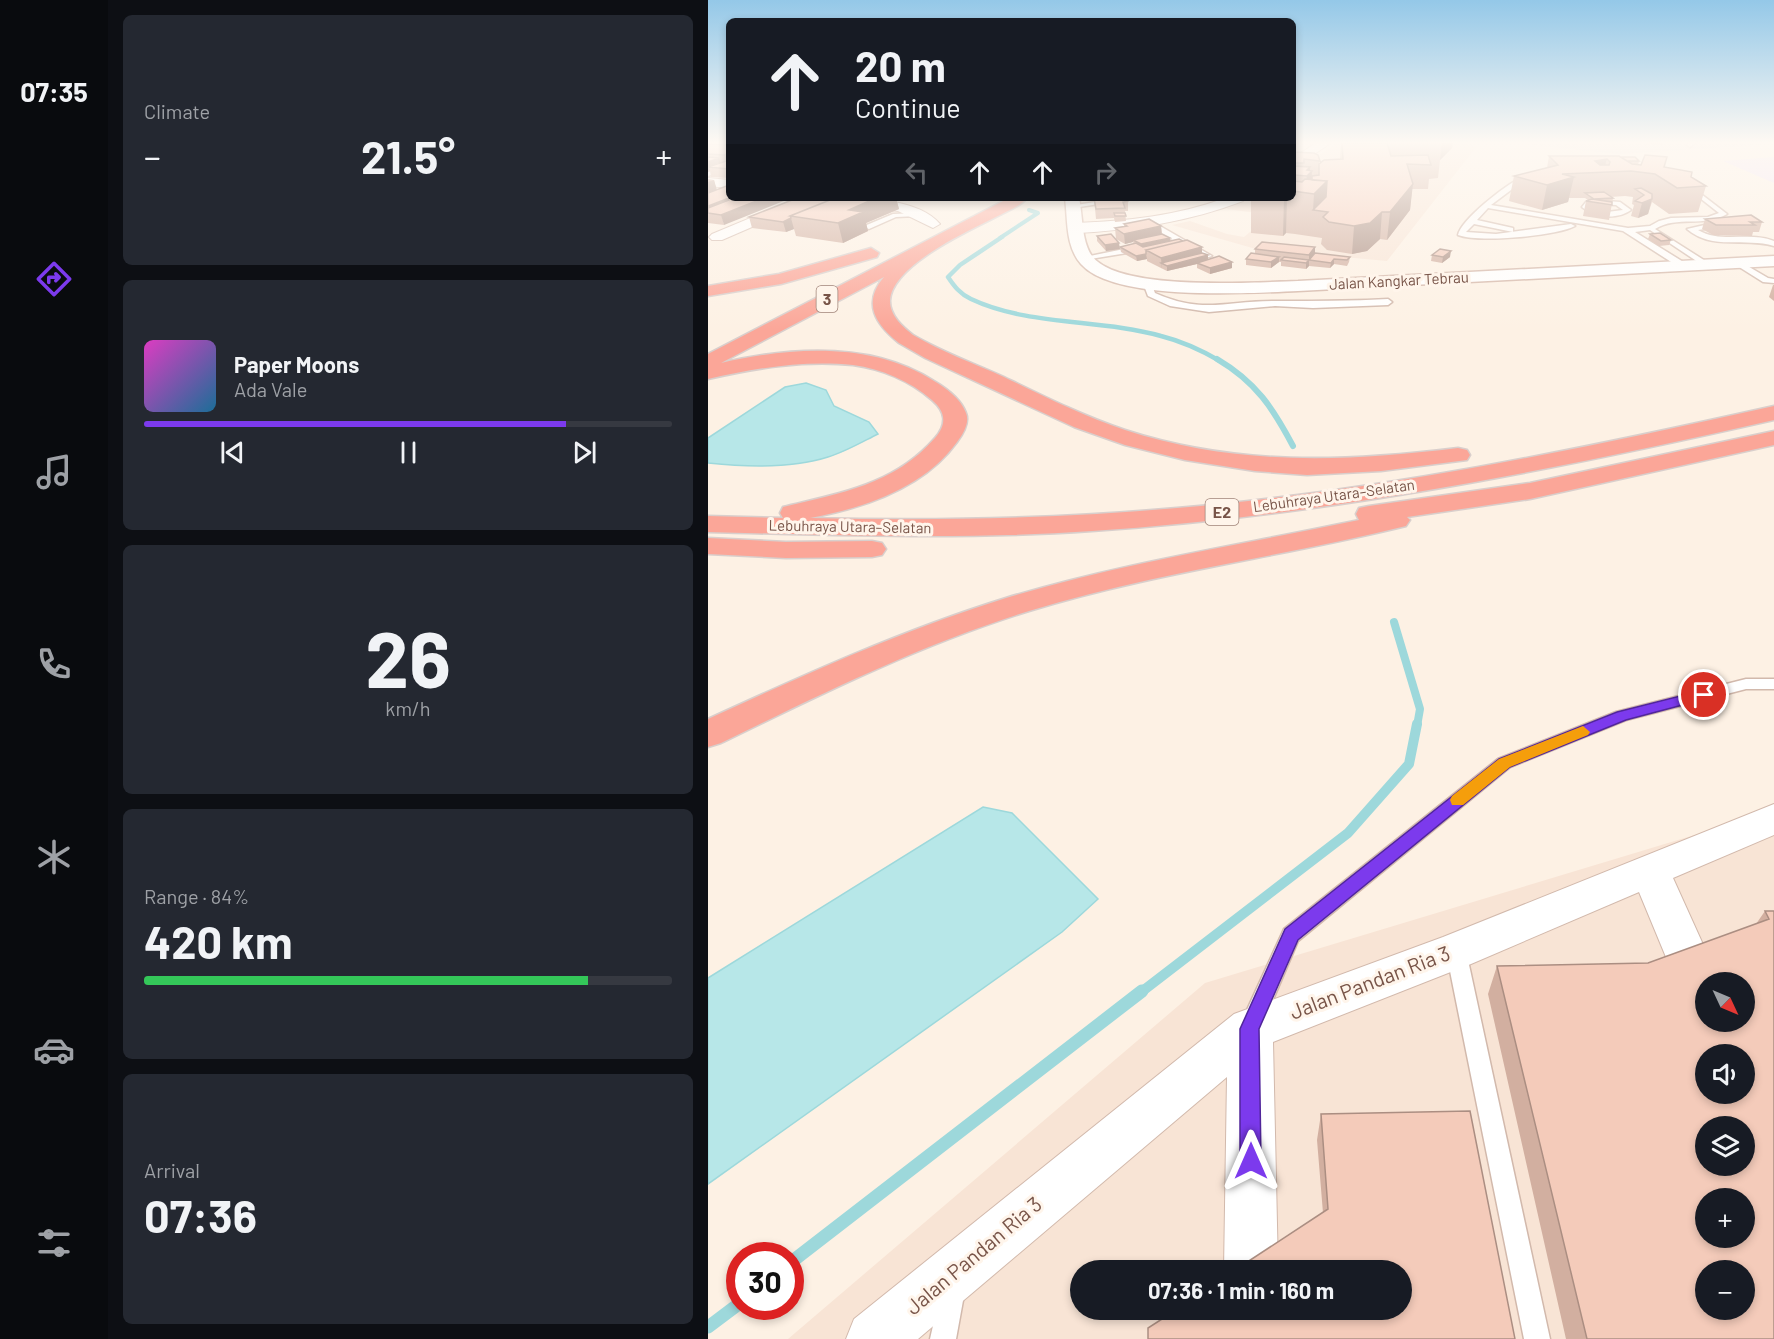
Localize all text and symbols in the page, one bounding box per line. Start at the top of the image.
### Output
text: 20 m [855,40,946,90]
icon: ahead [756,42,834,120]
text: 07:35 [20,75,88,107]
text: Continue [855,91,961,123]
text: Climate [144,99,210,123]
text: 21.5° [361,129,455,183]
text: − [144,136,161,176]
text: + [656,136,672,176]
icon: left [900,156,933,189]
icon: ahead [963,156,996,189]
icon: ahead [1026,156,1059,189]
icon: right [1089,156,1122,189]
icon: directions [33,258,75,300]
street label: Jalan Kangkar Tebrau [1329,267,1469,293]
road number: 3 [816,286,838,312]
text: Paper Moons [234,351,359,377]
text: Ada Vale [234,377,307,401]
icon: previous [216,436,249,469]
icon: pause [392,436,425,469]
icon: next [568,436,601,469]
icon: music [33,451,75,493]
street label: Lebuhraya Utara–Selatan [1252,475,1416,515]
road number: E2 [1206,499,1238,525]
street label: Lebuhraya Utara–Selatan [768,516,932,536]
text: 26 [365,610,451,704]
icon: phone [33,643,75,685]
pin [1678,669,1729,720]
icon: arrive [1687,678,1720,711]
text: km/h [385,696,431,720]
icon: climate [33,836,75,878]
text: Range · 84% [144,884,249,908]
text: 420 km [144,914,293,968]
street label: Jalan Pandan Ria 3 [1286,939,1453,1024]
north arrow [1695,972,1755,1032]
map controls [1695,972,1755,1320]
icon: car [33,1029,75,1071]
button: sound [1695,1044,1755,1104]
button: layers [1695,1116,1755,1176]
position arrow [1219,1129,1283,1193]
text: Arrival [144,1158,200,1182]
text: 07:36 [144,1188,257,1242]
button: + [1695,1188,1755,1248]
street label: Jalan Pandan Ria 3 [900,1191,1046,1319]
icon: filters [33,1222,75,1264]
speed limit sign: 30 [726,1242,804,1320]
button: − [1695,1260,1755,1320]
text: 07:36 · 1 min · 160 m [1148,1277,1334,1303]

